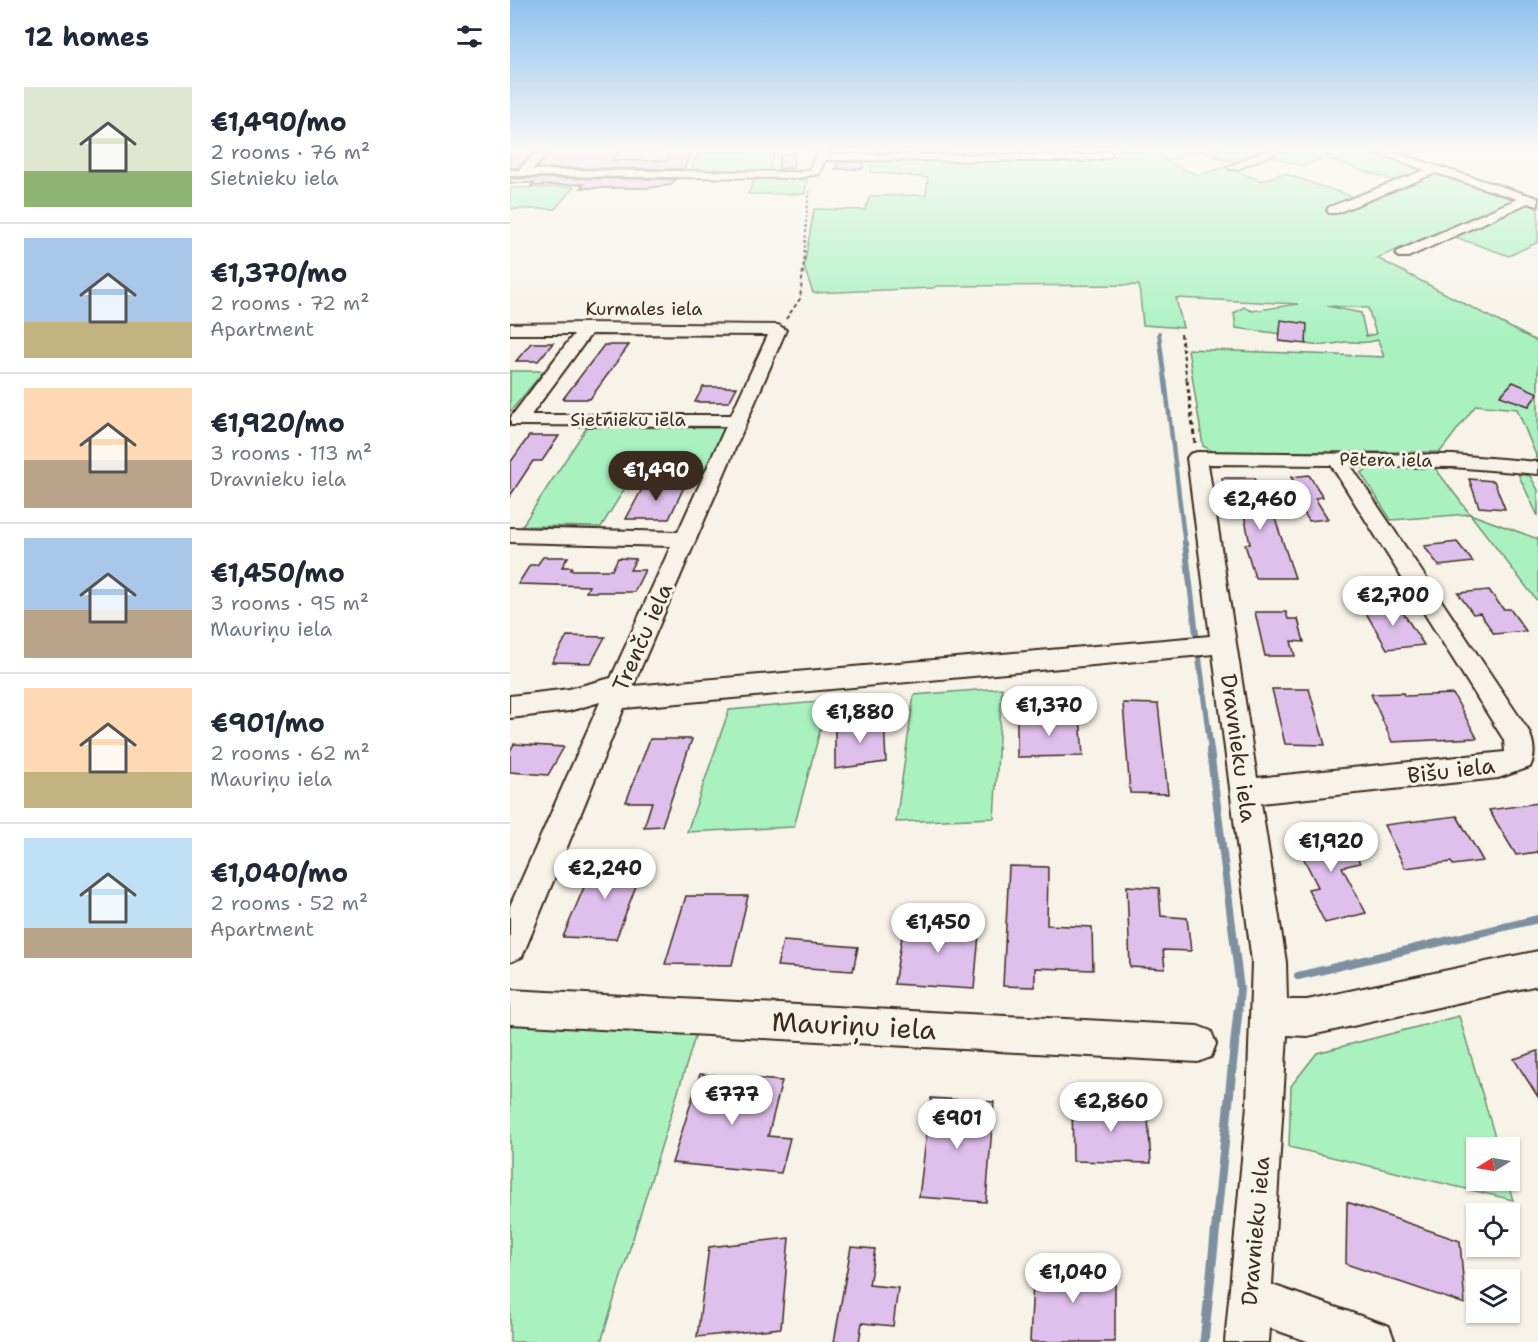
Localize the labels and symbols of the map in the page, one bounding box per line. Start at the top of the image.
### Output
street label: Kurmales iela [585,297,703,321]
street label: Sietnieku iela [570,408,686,432]
street label: Pētera iela [1339,447,1433,473]
pin: €1,490 [607,451,705,502]
pin: €2,460 [1211,480,1309,531]
pin: €2,700 [1344,576,1442,627]
street label: Trenču iela [606,578,679,696]
street label: Dravnieku iela [1214,672,1263,825]
pin: €1,370 [1000,686,1098,737]
pin: €1,880 [811,693,909,744]
street label: Bišu iela [1406,751,1497,790]
pin: €1,920 [1282,822,1380,873]
pin: €2,240 [556,849,654,900]
pin: €1,450 [889,903,987,954]
street label: Mauriņu iela [771,1003,938,1049]
pin: €777 [696,1075,768,1126]
pin: €2,860 [1062,1082,1160,1133]
pin: €901 [921,1099,993,1150]
north arrow [1466,1137,1520,1191]
street label: Dravnieku iela [1235,1155,1276,1307]
pin: €1,040 [1024,1253,1122,1304]

